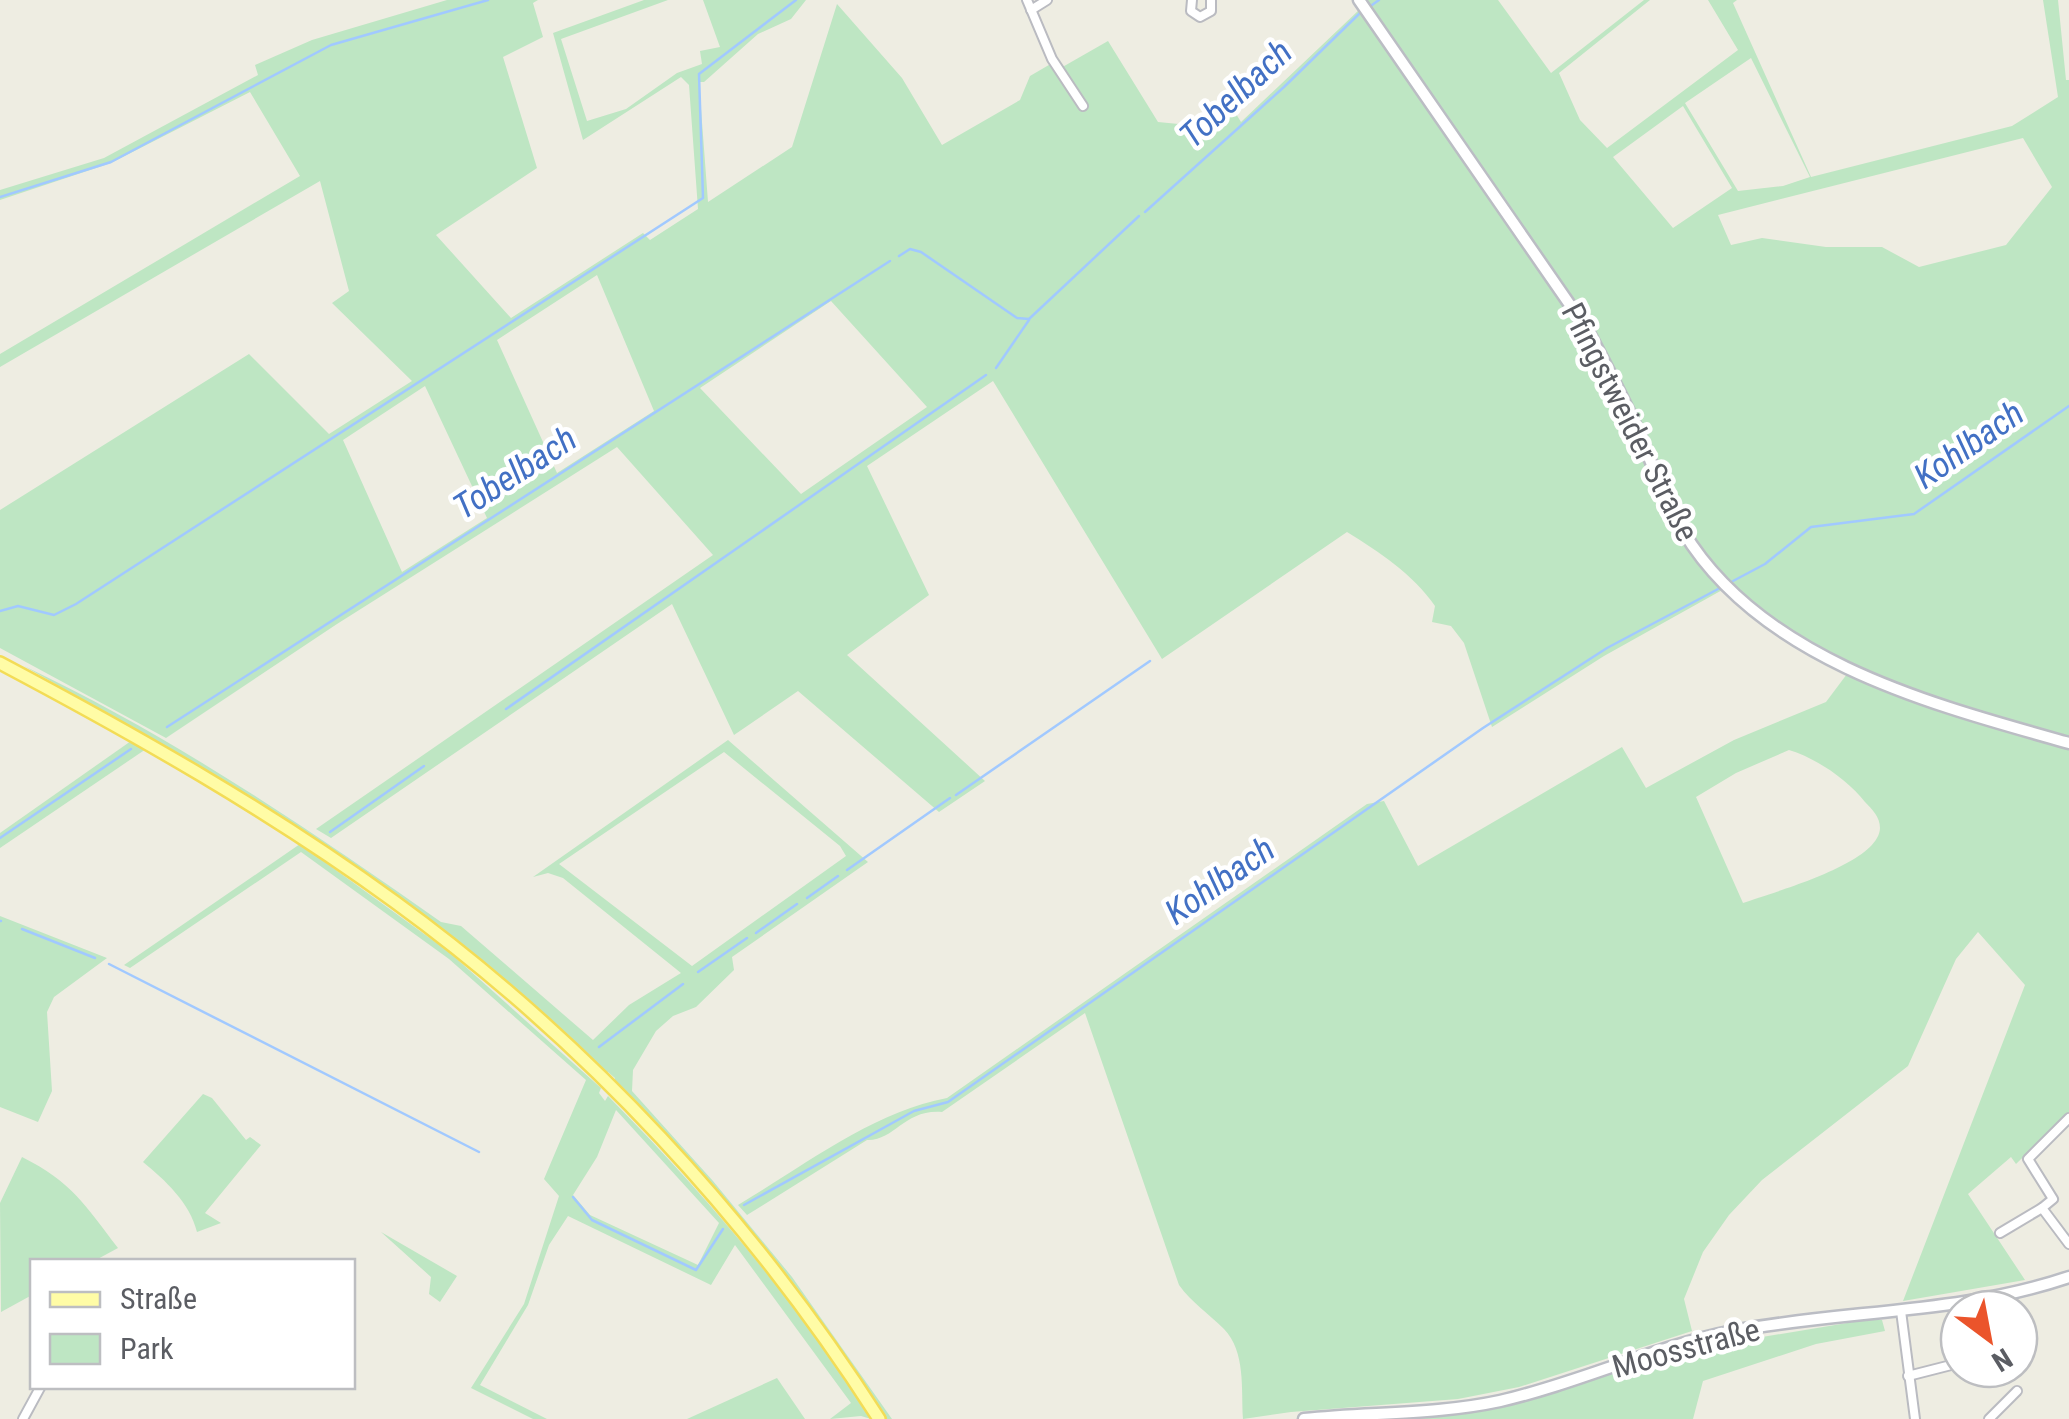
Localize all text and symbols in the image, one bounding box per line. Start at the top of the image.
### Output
water label: Tobelbach [1171,32,1301,156]
street label: Pfingstweider Straße [1554,297,1706,547]
water label: Kohlbach [1906,393,2032,497]
water label: Tobelbach [446,418,584,528]
water label: Kohlbach [1157,829,1283,933]
legend [30,1259,355,1389]
text: Straße [120,1281,197,1316]
north arrow [1939,1289,2039,1389]
street label: Moosstraße [1608,1310,1764,1386]
text: Park [120,1331,174,1366]
text: N [1986,1341,2018,1378]

